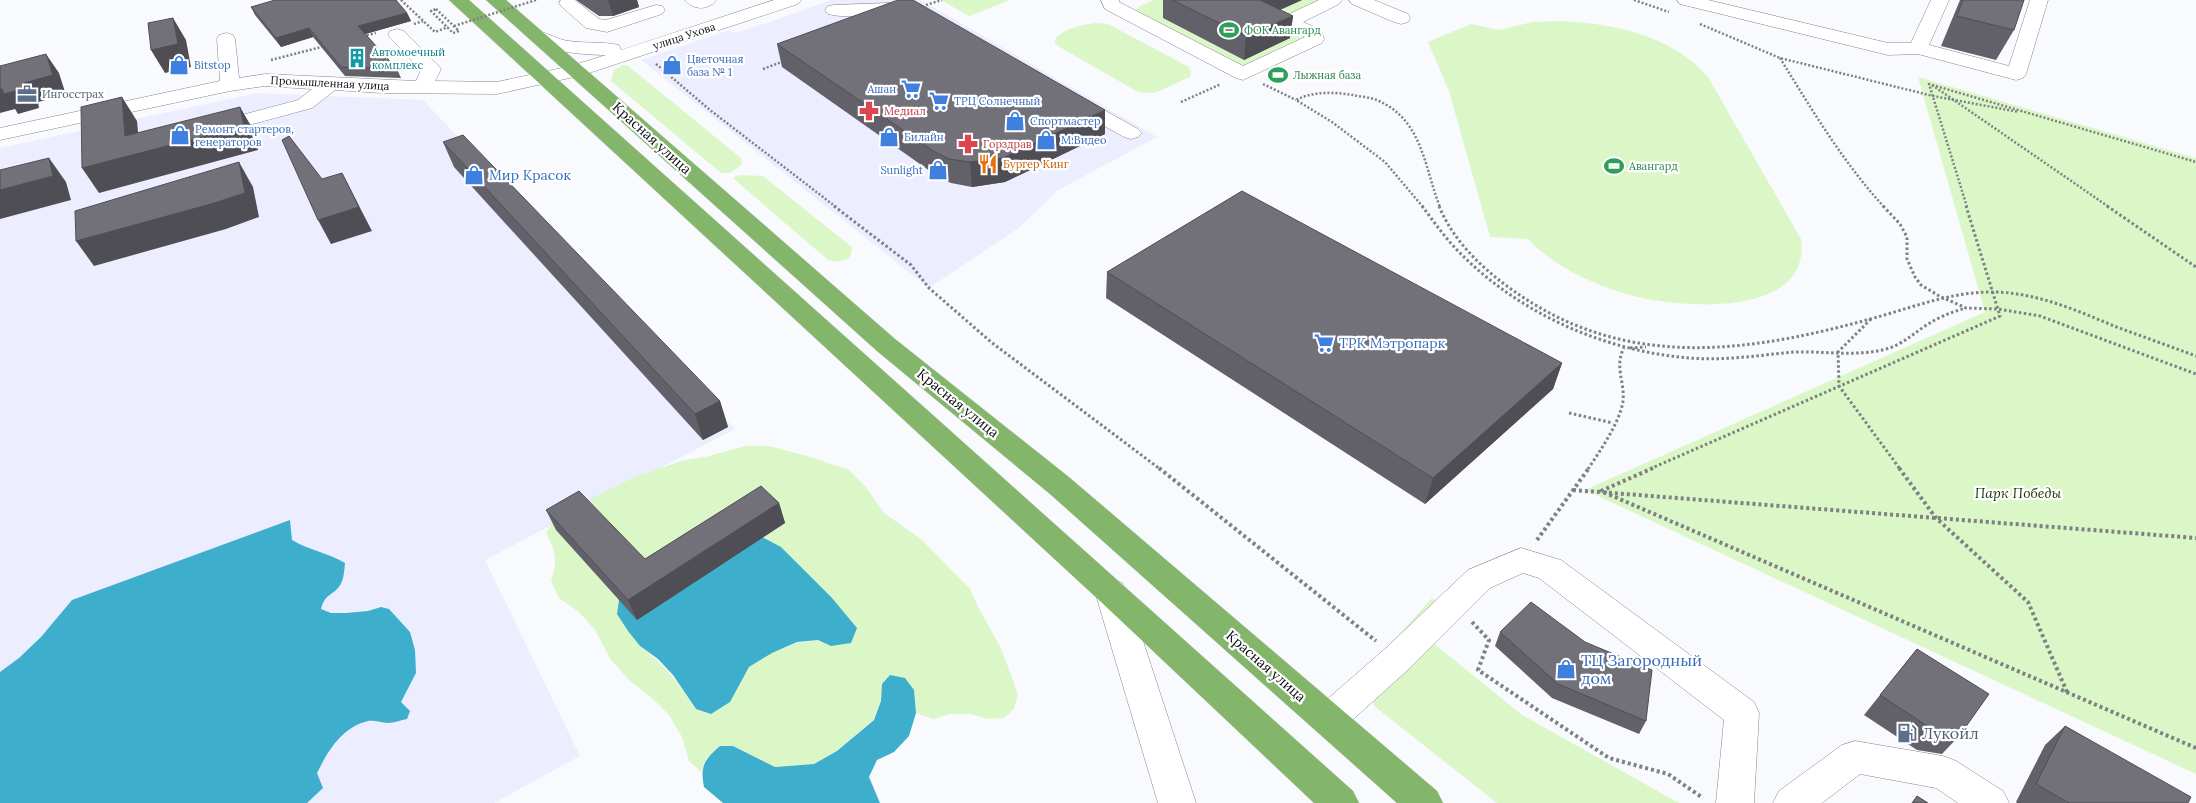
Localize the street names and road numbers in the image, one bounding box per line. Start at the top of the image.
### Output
street label: улица Ухова [651,19,717,53]
street label: Промышленная улица [270,73,390,93]
street label: Красная улица [609,98,695,178]
street label: Красная улица [913,365,1003,441]
street label: Красная улица [1222,626,1310,706]

